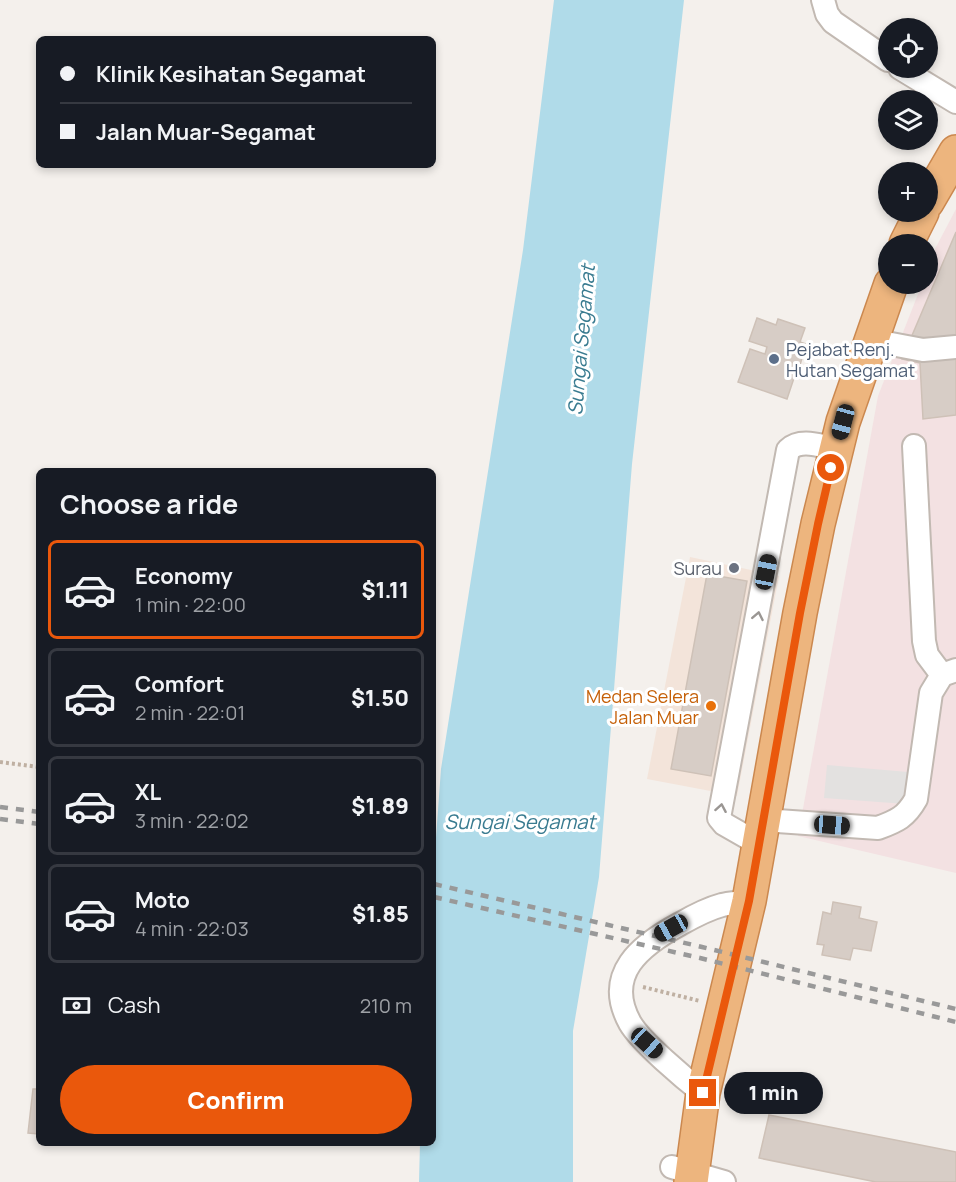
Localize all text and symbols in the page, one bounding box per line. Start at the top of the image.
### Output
map controls [878,18,938,294]
button: locate [878,18,938,78]
text: Klinik Kesihatan Segamat [96,59,366,89]
button: layers [878,90,938,150]
text: Jalan Muar-Segamat [96,117,316,147]
button: + [878,162,938,222]
button: − [878,234,938,294]
water label: Sungai Segamat [561,262,601,416]
place label: Pejabat Renj. Hutan Segamat [786,337,915,382]
marker: Pejabat Renj. Hutan Segamat [767,352,781,366]
car [830,402,856,442]
route start [817,454,844,481]
text: Choose a ride [60,485,238,522]
car [754,553,778,591]
place label: Surau [673,556,722,580]
text: Economy [135,561,233,591]
marker: Surau [727,561,741,575]
icon: car [63,563,117,617]
text: $1.11 [361,575,409,605]
text: 1 min · 22:00 [135,591,246,618]
one-way arrow [751,612,764,622]
text: Comfort [135,669,224,699]
icon: car [63,671,117,725]
text: $1.50 [351,683,409,713]
place label: Medan Selera Jalan Muar [586,684,700,729]
text: 2 min · 22:01 [135,699,245,726]
marker: Medan Selera Jalan Muar [704,699,718,713]
text: XL [135,777,161,807]
icon: car [63,779,117,833]
text: $1.89 [351,791,409,821]
one-way arrow [714,803,727,813]
text: 3 min · 22:02 [135,807,248,834]
water label: Sungai Segamat [445,808,597,835]
car [813,815,851,835]
text: Moto [135,885,190,915]
icon: car [63,887,117,941]
text: $1.85 [352,899,409,929]
car [651,911,691,945]
text: 4 min · 22:03 [135,915,249,942]
icon: cash [60,989,93,1022]
text: Cash [108,990,161,1020]
text: 210 m [360,992,412,1019]
car [628,1024,666,1062]
button: Confirm [60,1065,412,1134]
callout: 1 min [724,1072,823,1114]
route end [689,1079,716,1106]
text: 1 min [748,1079,799,1106]

